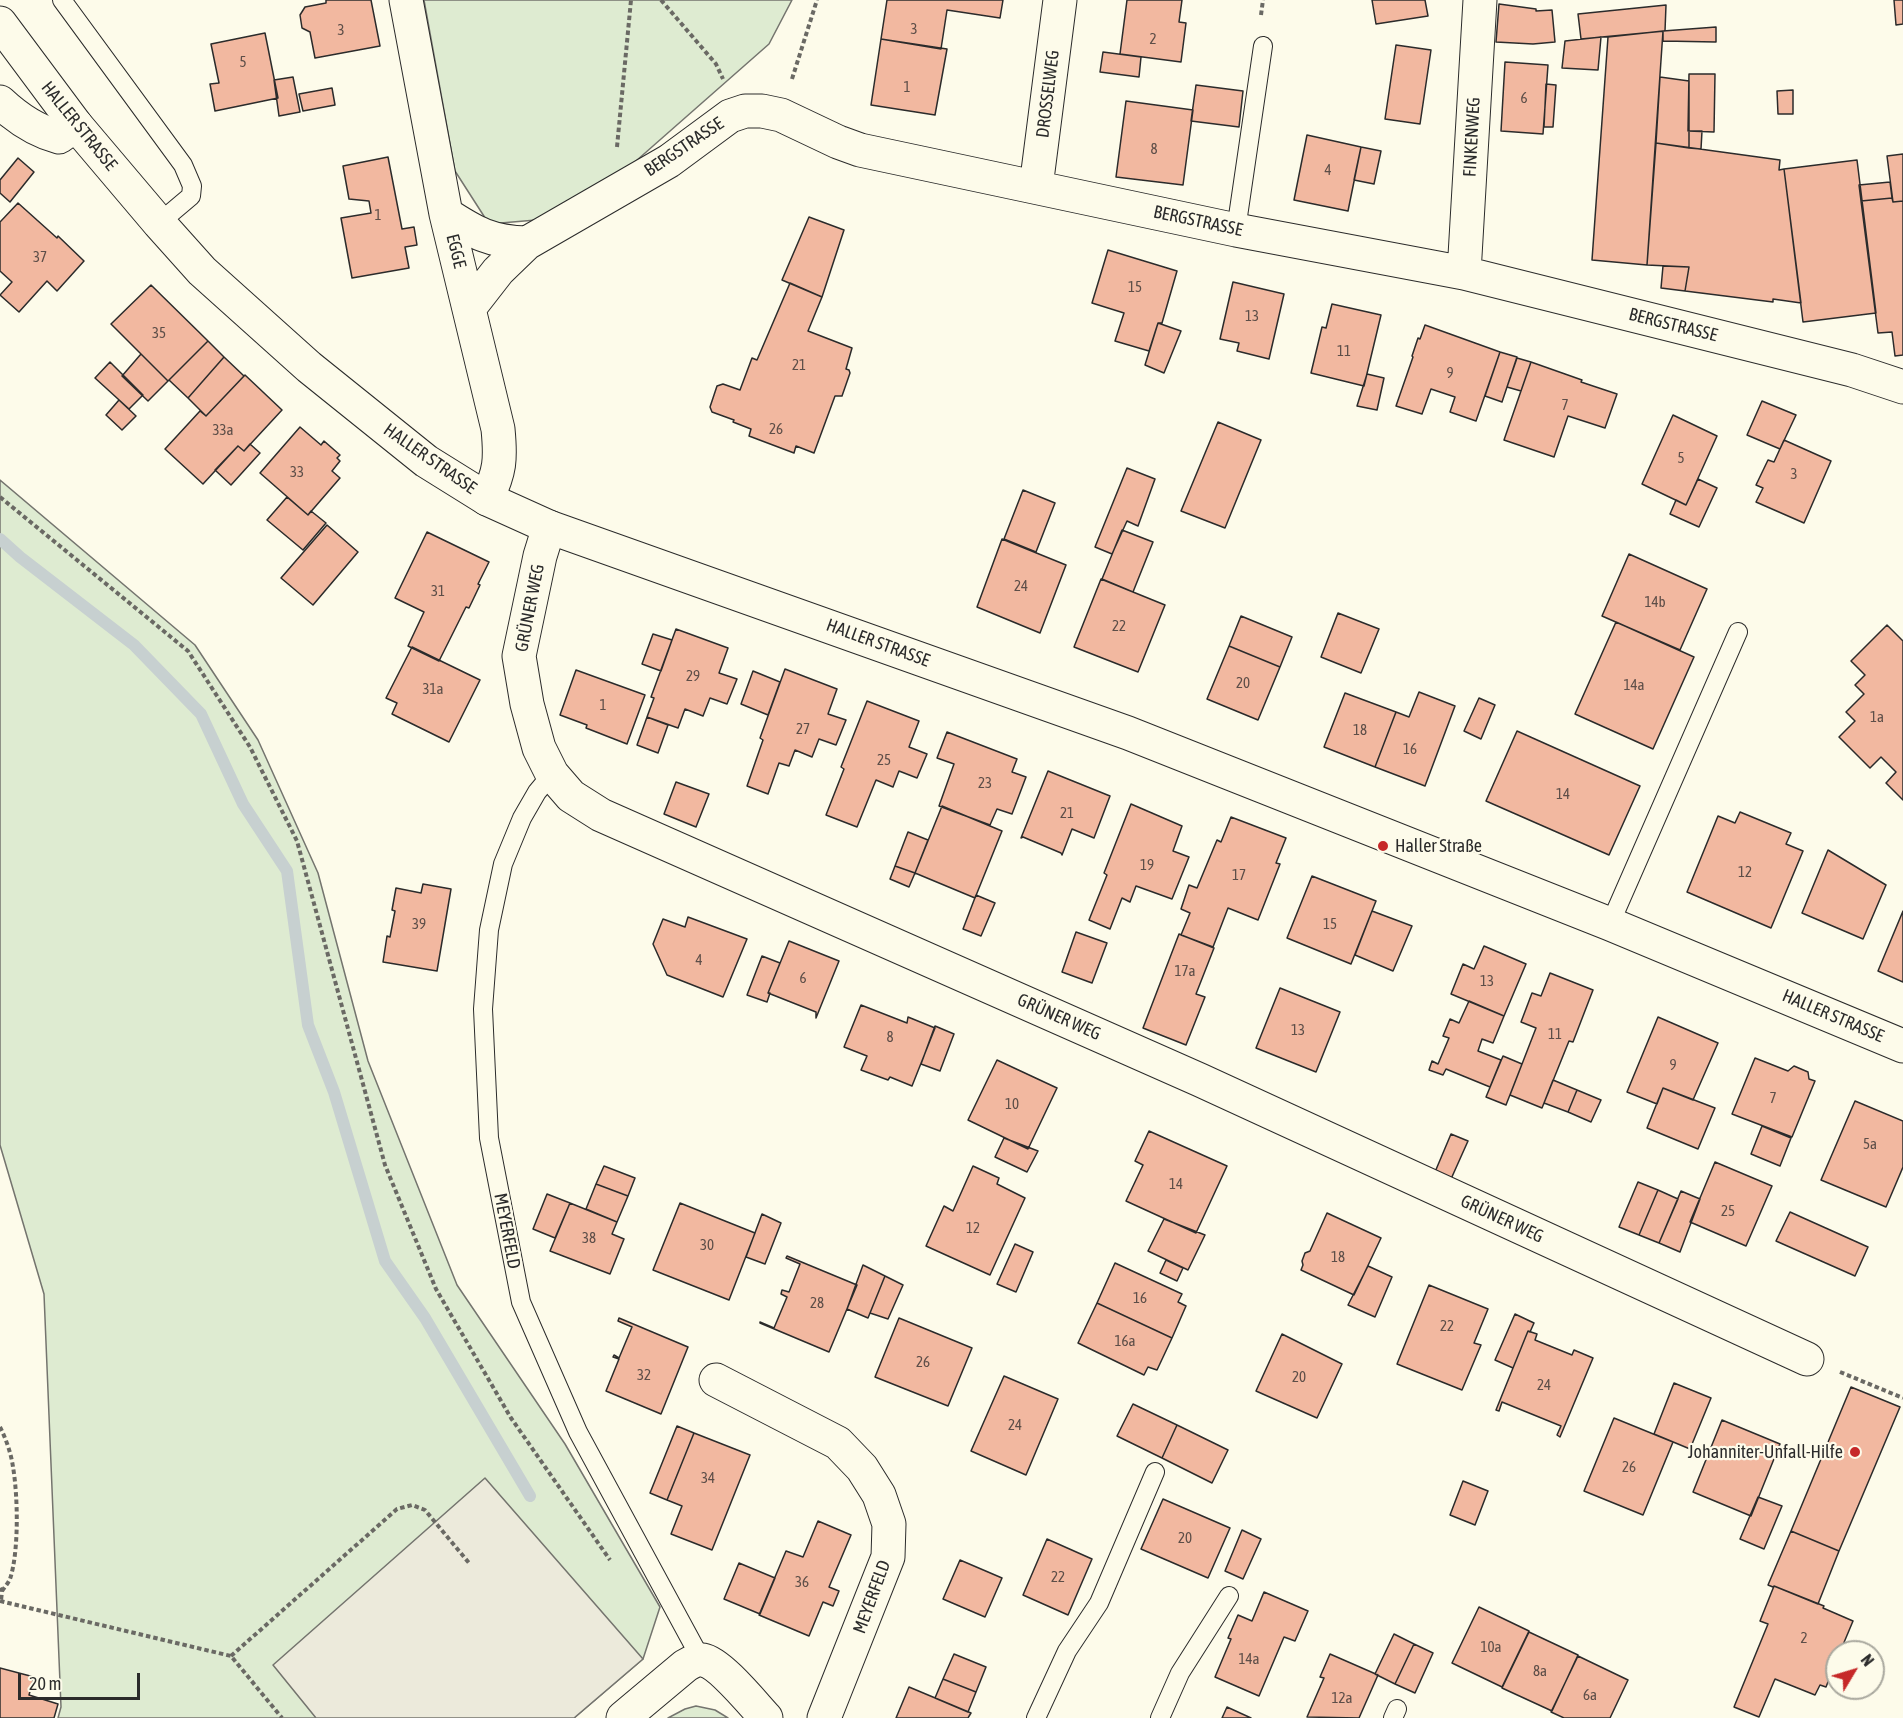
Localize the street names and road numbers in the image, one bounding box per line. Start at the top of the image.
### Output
street label: DROSSELWEG [1032,49,1064,139]
street label: HALLER STRASSE [36,77,122,175]
street label: FINKENWEG [1459,97,1485,177]
street label: BERGSTRASSE [640,113,728,181]
street label: BERGSTRASSE [1151,201,1245,241]
street label: EGGE [441,232,471,270]
street label: BERGSTRASSE [1626,304,1720,346]
street label: HALLER STRASSE [379,419,481,499]
street label: GRÜNER WEG [511,562,549,654]
street label: HALLER STRASSE [823,614,933,672]
street label: HALLER STRASSE [1779,985,1887,1047]
street label: GRÜNER WEG [1014,989,1104,1045]
street label: GRÜNER WEG [1457,1190,1547,1248]
street label: MEYERFELD [489,1191,525,1271]
street label: MEYERFELD [849,1557,895,1637]

